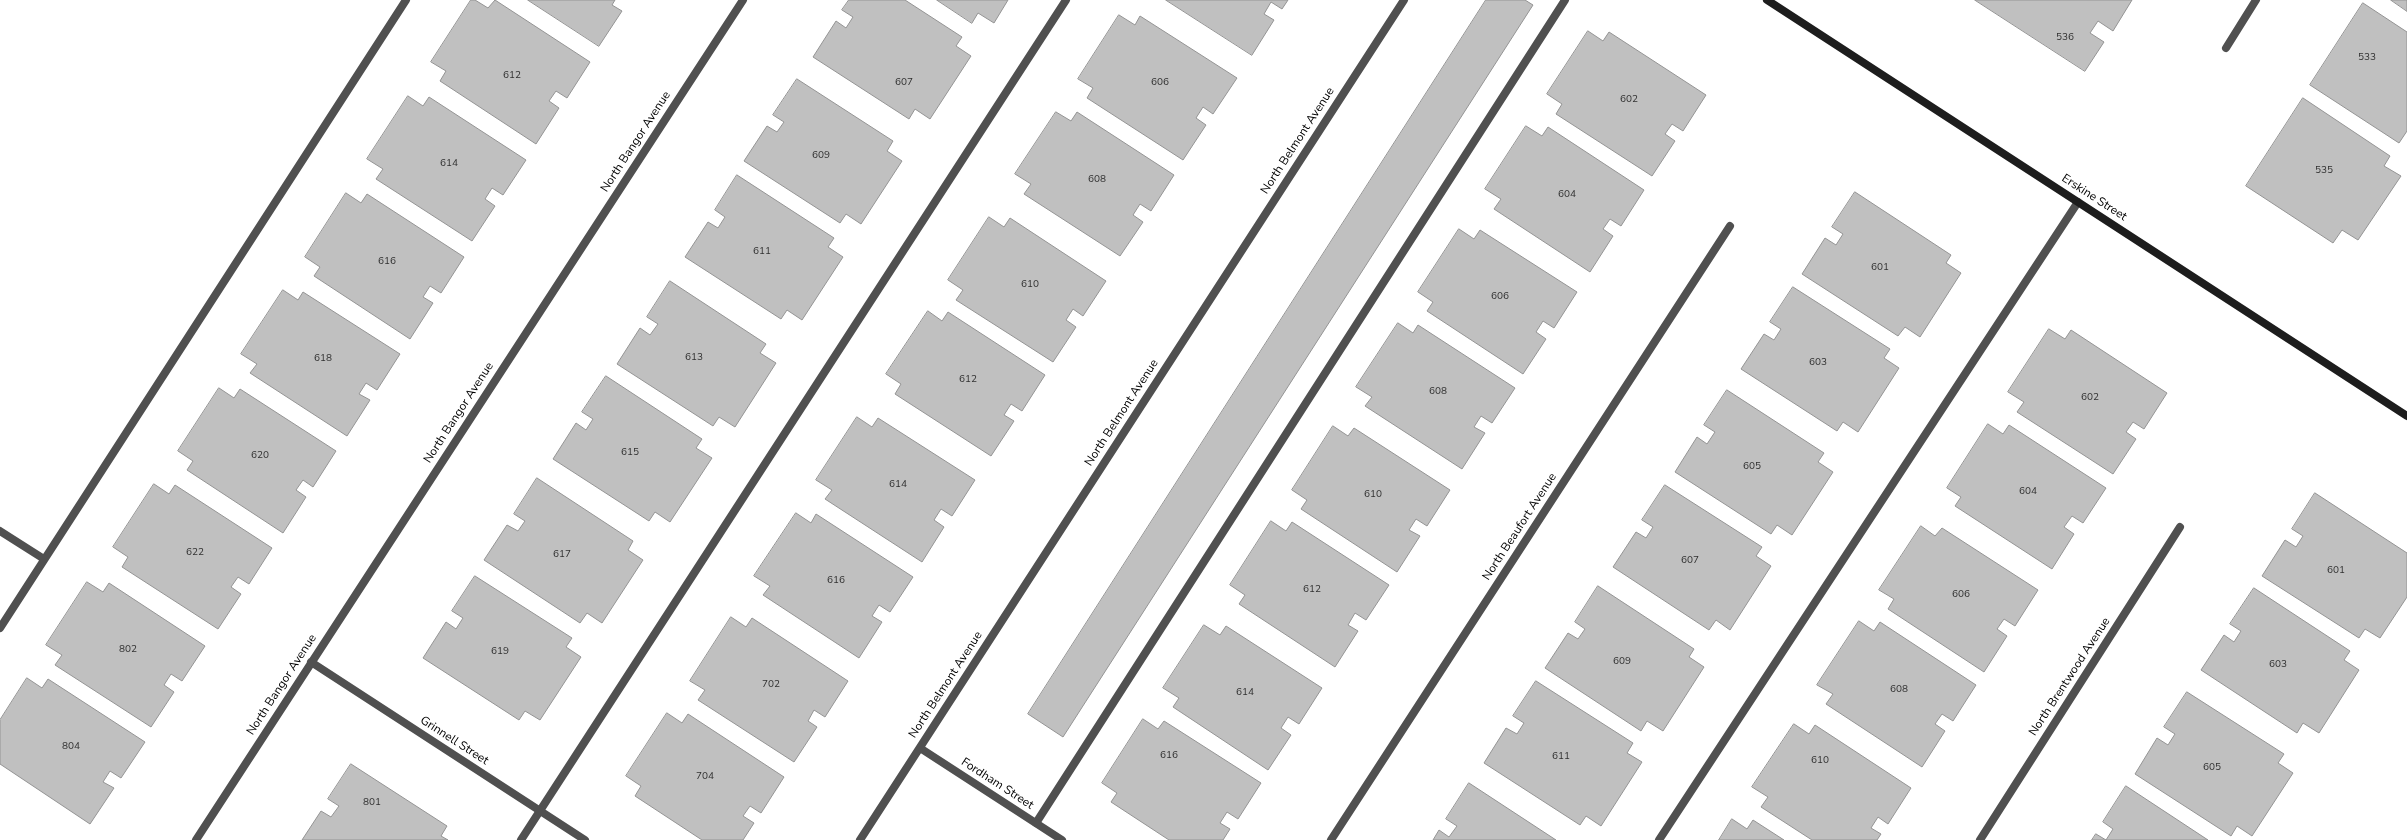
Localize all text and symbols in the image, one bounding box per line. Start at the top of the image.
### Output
house number: 536 [2056,32,2074,44]
house number: 533 [2358,52,2376,64]
house number: 612 [503,70,521,82]
house number: 607 [895,77,913,89]
house number: 606 [1151,77,1169,89]
street label: North Belmont Avenue [1258,85,1338,197]
street label: North Bangor Avenue [598,89,674,195]
house number: 602 [1620,94,1638,106]
house number: 609 [812,150,830,162]
house number: 614 [440,158,458,170]
house number: 535 [2315,165,2333,177]
street label: Erskine Street [2059,172,2129,224]
house number: 608 [1088,174,1106,186]
house number: 604 [1558,189,1576,201]
house number: 611 [753,246,771,258]
house number: 616 [378,256,396,268]
house number: 601 [1871,262,1889,274]
house number: 610 [1021,279,1039,291]
house number: 606 [1491,291,1509,303]
house number: 613 [685,352,703,364]
house number: 618 [314,353,332,365]
street label: North Belmont Avenue [1082,357,1162,469]
house number: 603 [1809,357,1827,369]
street label: North Bangor Avenue [421,360,497,466]
house number: 612 [959,374,977,386]
house number: 608 [1429,386,1447,398]
house number: 602 [2081,392,2099,404]
house number: 615 [621,447,639,459]
house number: 620 [251,450,269,462]
house number: 605 [1743,461,1761,473]
street label: North Beaufort Avenue [1480,471,1560,583]
house number: 614 [889,479,907,491]
house number: 604 [2019,486,2037,498]
house number: 610 [1364,489,1382,501]
house number: 622 [186,547,204,559]
house number: 617 [553,549,571,561]
house number: 607 [1681,555,1699,567]
house number: 601 [2327,565,2345,577]
house number: 616 [827,575,845,587]
house number: 612 [1303,584,1321,596]
house number: 606 [1952,589,1970,601]
street label: North Brentwood Avenue [2026,615,2114,739]
street label: North Belmont Avenue [906,629,986,741]
street label: North Bangor Avenue [244,632,320,738]
house number: 802 [119,644,137,656]
house number: 619 [491,646,509,658]
house number: 609 [1613,656,1631,668]
house number: 603 [2269,659,2287,671]
house number: 702 [762,679,780,691]
house number: 608 [1890,684,1908,696]
house number: 614 [1236,687,1254,699]
street label: Grinnell Street [417,714,491,768]
house number: 804 [62,741,80,753]
house number: 616 [1160,750,1178,762]
house number: 611 [1552,751,1570,763]
street label: Fordham Street [958,755,1036,813]
house number: 610 [1811,755,1829,767]
house number: 605 [2203,762,2221,774]
house number: 704 [696,771,714,783]
house number: 801 [363,797,381,809]

